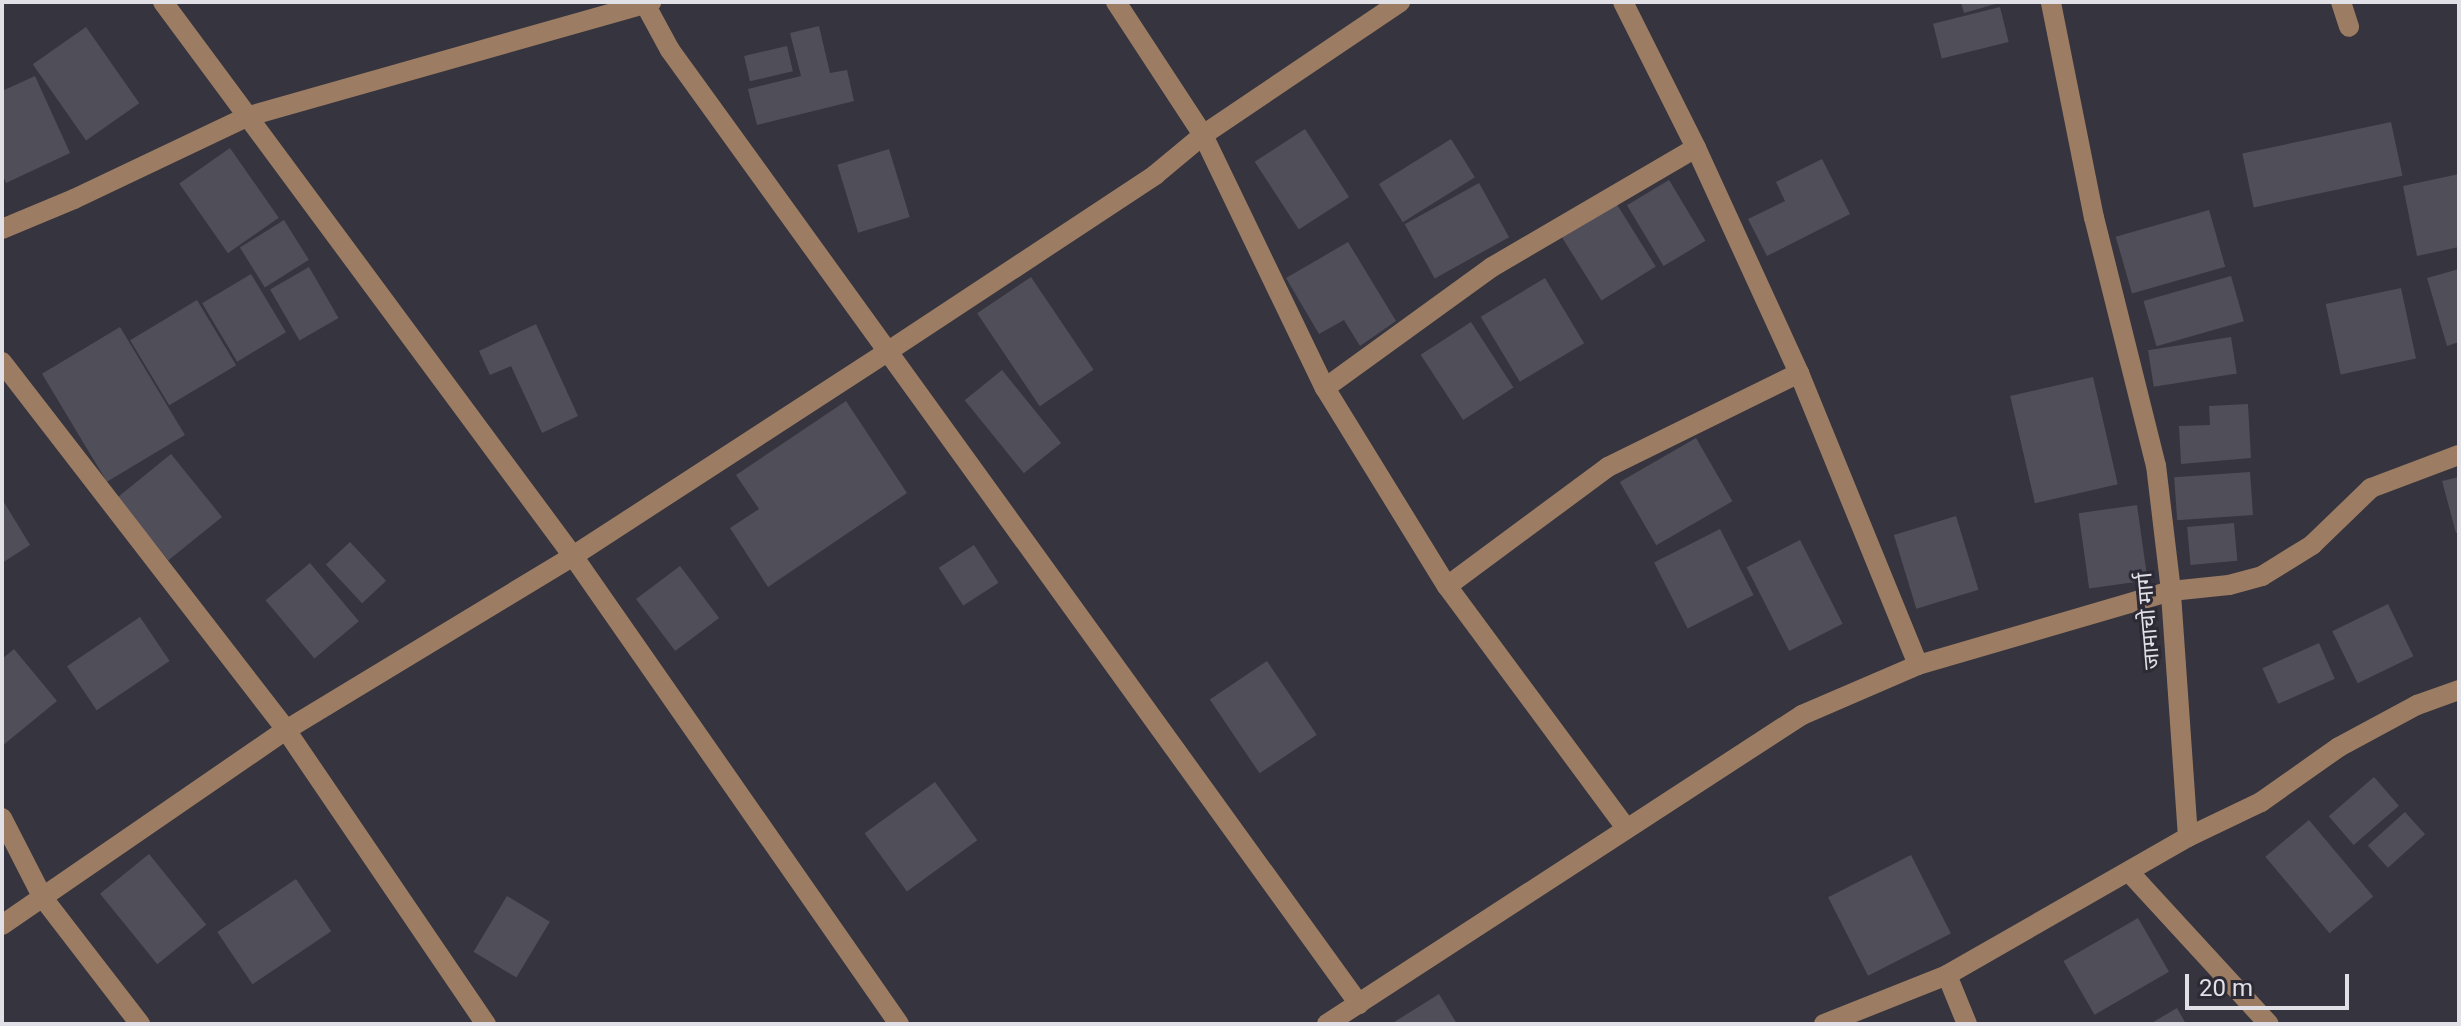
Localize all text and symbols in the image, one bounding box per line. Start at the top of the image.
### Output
street label: जामाचो मार्ग [2131,571,2165,671]
scale bar [2189,958,2353,1008]
text: 20 m [2199,974,2253,1002]

